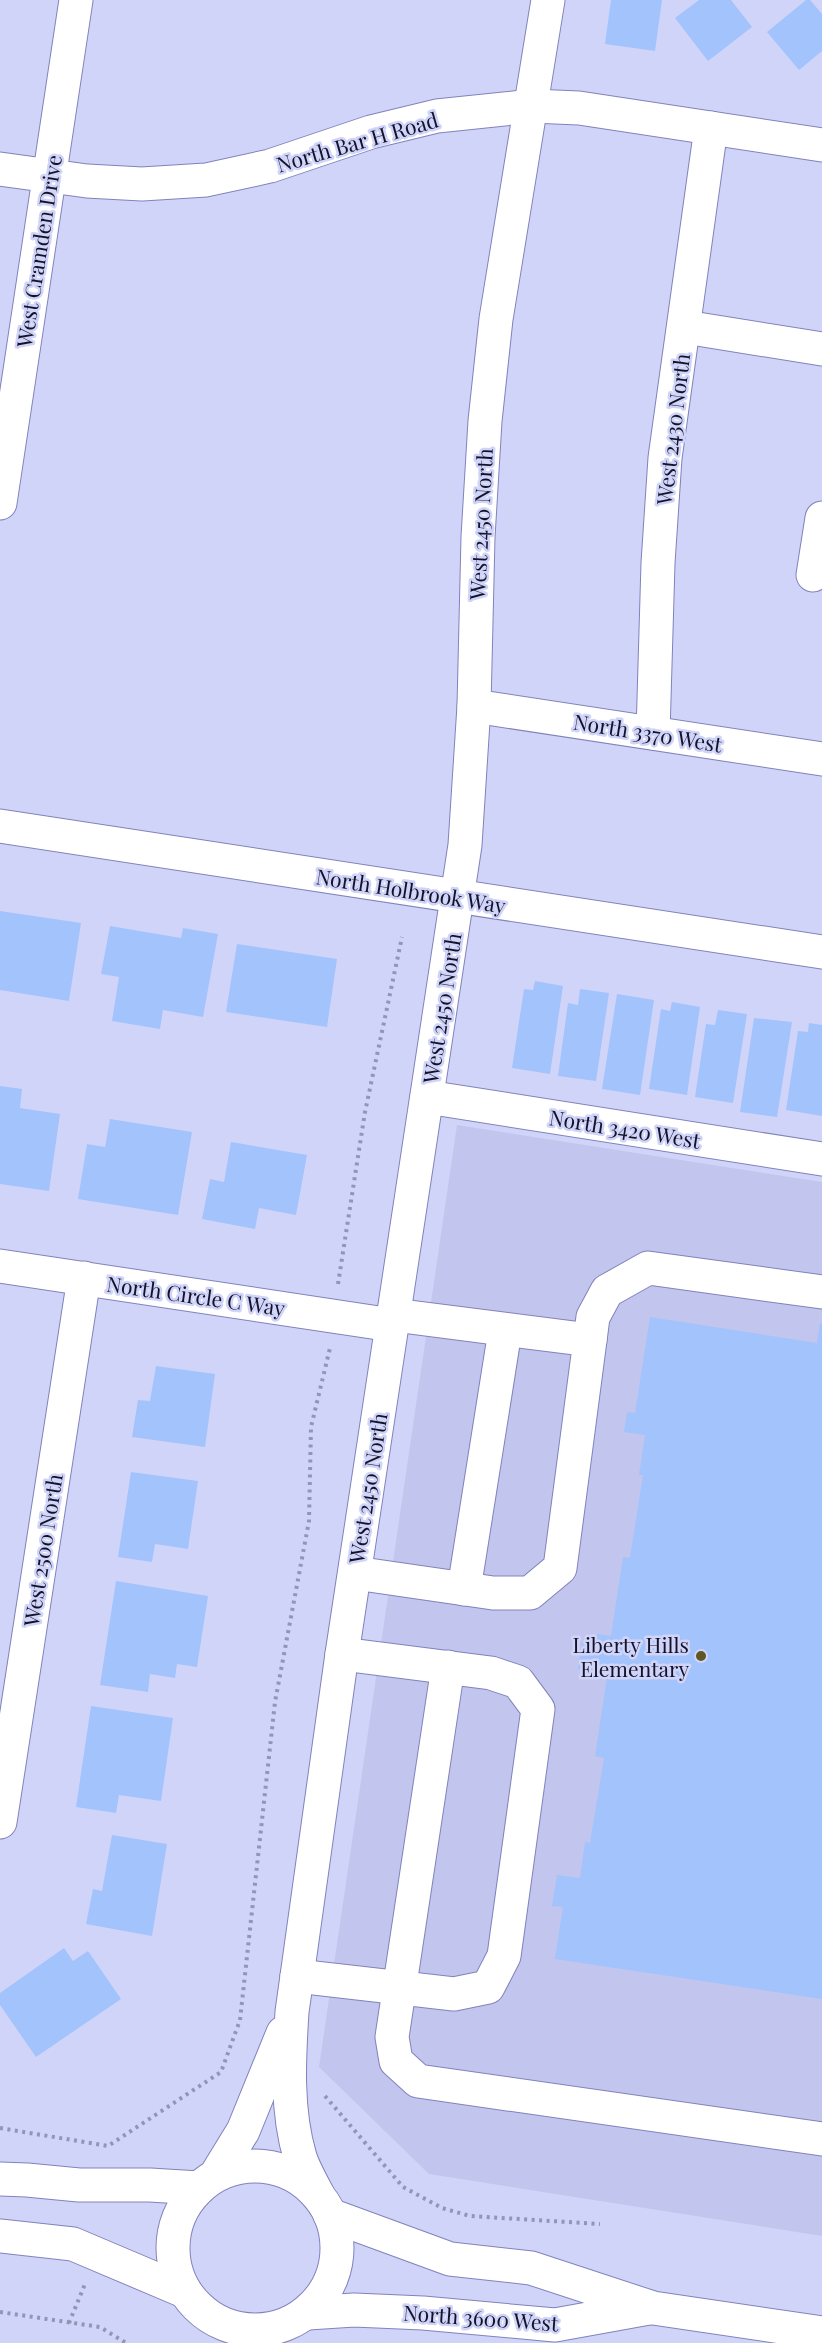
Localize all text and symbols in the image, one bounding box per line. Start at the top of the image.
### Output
street label: North Bar H Road [273,105,441,177]
street label: West Cramden Drive [9,153,67,350]
street label: West 2430 North [649,351,695,507]
street label: West 2450 North [462,447,498,602]
street label: North 3370 West [572,706,725,758]
street label: North Holbrook Way [314,861,508,919]
street label: West 2450 North [415,930,467,1086]
street label: North 3420 West [548,1102,703,1154]
street label: North Circle C Way [105,1269,287,1321]
street label: West 2450 North [341,1410,393,1566]
street label: West 2500 North [16,1471,68,1629]
place label: Liberty Hills Elementary [573,1630,689,1682]
marker: Liberty Hills Elementary [694,1649,708,1663]
street label: North 3600 West [403,2298,560,2336]

